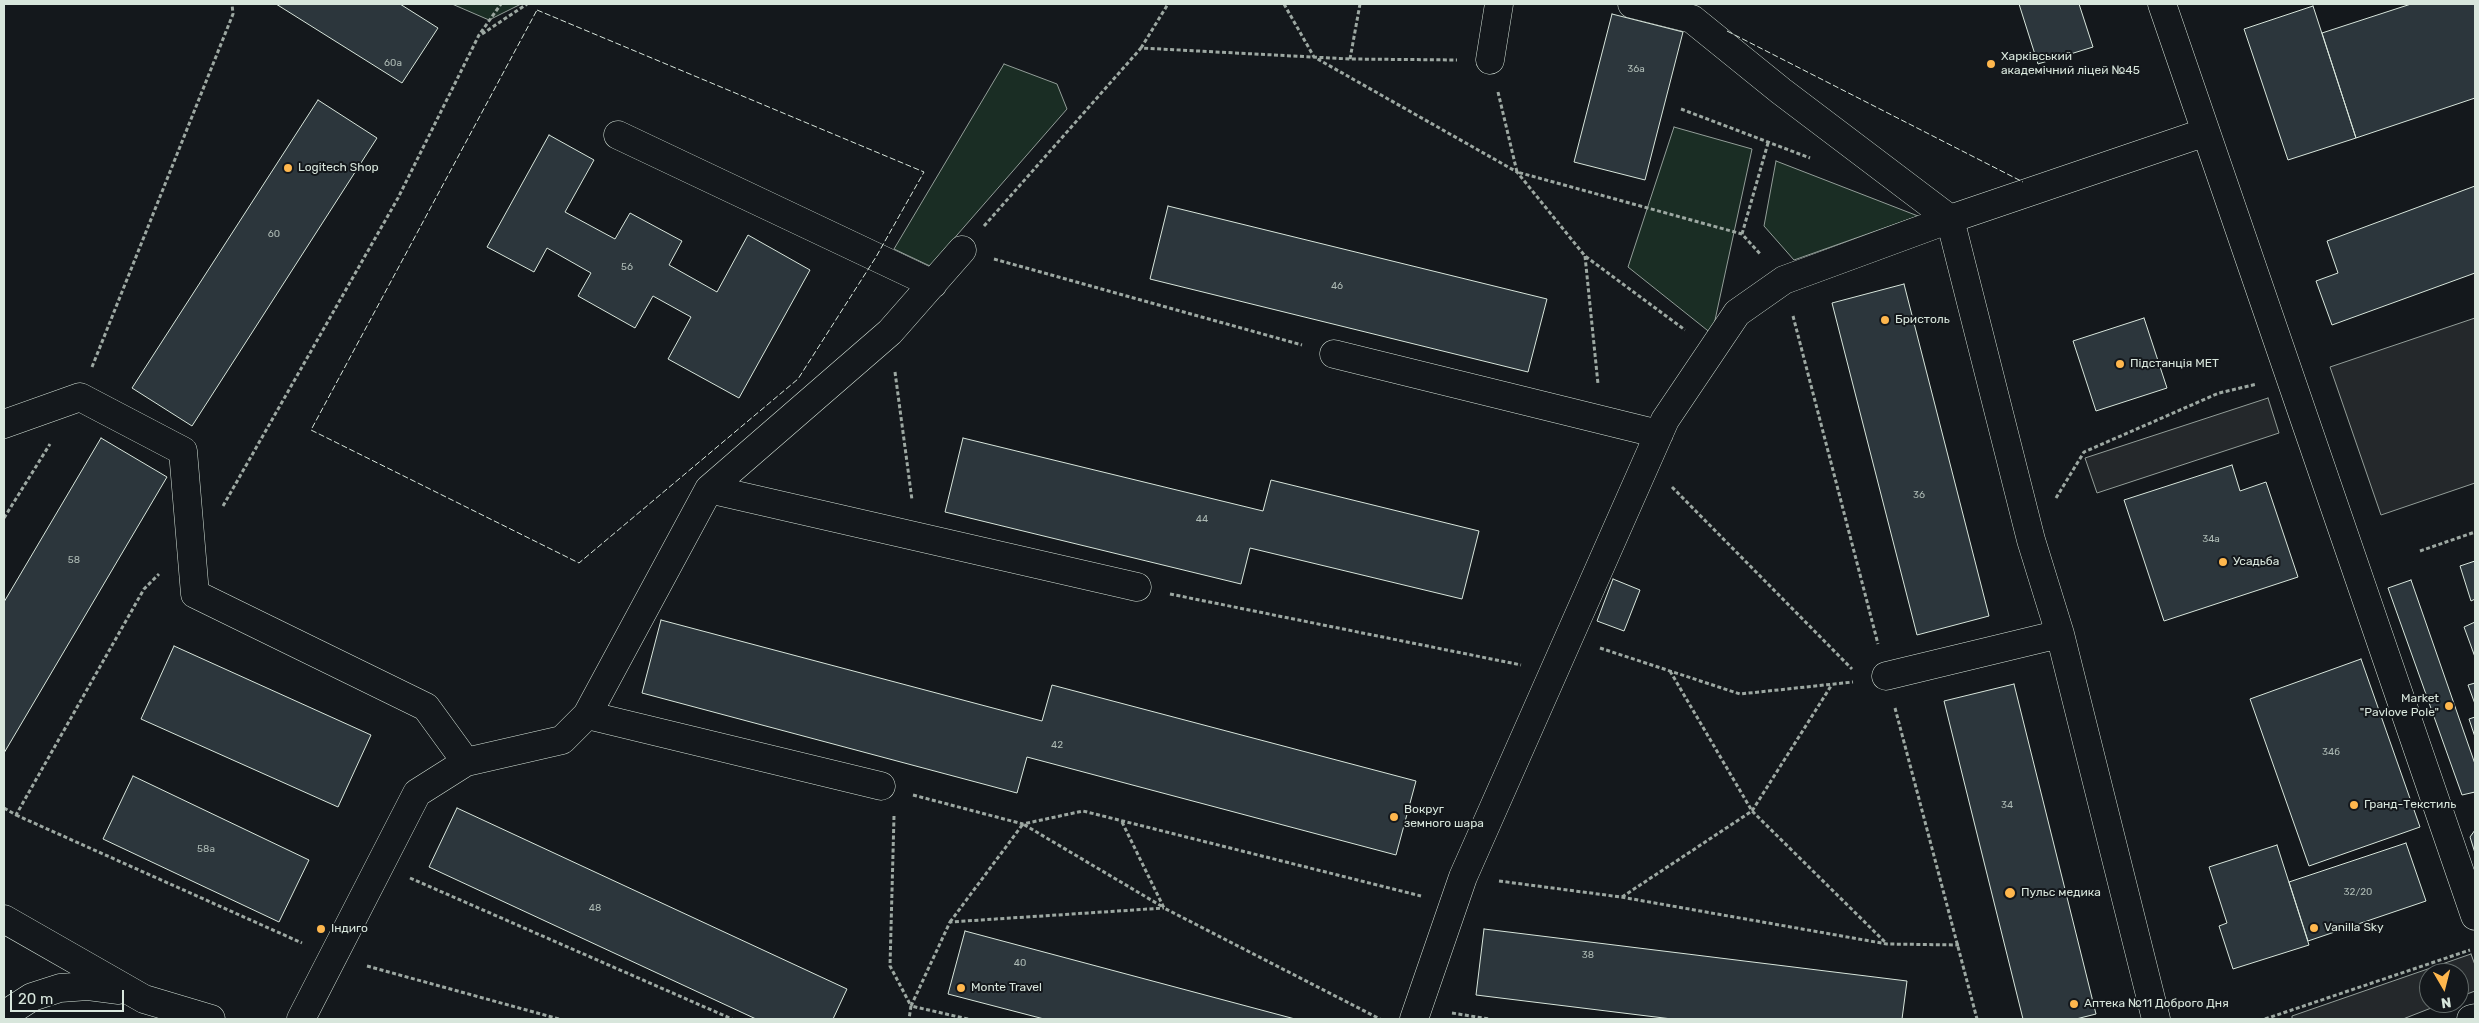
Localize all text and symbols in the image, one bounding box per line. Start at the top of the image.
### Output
place label: Харківський академічний ліцей №45 [2001,50,2140,78]
house number: 60а [384,57,402,69]
marker: Харківський академічний ліцей №45 [1985,58,1997,70]
house number: 36а [1627,63,1645,75]
place label: Logitech Shop [298,161,379,175]
marker: Logitech Shop [282,162,294,174]
house number: 60 [268,228,280,240]
house number: 56 [621,261,633,273]
house number: 46 [1331,280,1343,292]
place label: Бристоль [1895,313,1950,327]
marker: Бристоль [1879,314,1891,326]
place label: Підстанція МЕТ [2130,357,2219,371]
marker: Підстанція МЕТ [2114,358,2126,370]
house number: 36 [1913,489,1925,501]
house number: 44 [1196,513,1208,525]
house number: 34а [2202,533,2220,545]
house number: 58 [68,554,80,566]
place label: Усадьба [2233,555,2279,569]
marker: Усадьба [2217,556,2229,568]
place label: Market "Pavlove Pole" [2360,692,2439,720]
marker: Market "Pavlove Pole" [2443,700,2455,712]
house number: 42 [1051,739,1063,751]
house number: 34б [2322,746,2340,758]
place label: Гранд-Текстиль [2364,798,2456,812]
house number: 34 [2001,799,2013,811]
marker: Гранд-Текстиль [2348,799,2360,811]
place label: Вокруг земного шара [1404,803,1484,831]
marker: Вокруг земного шара [1388,811,1400,823]
house number: 58а [197,843,215,855]
marker: Пульс медика [2003,886,2017,900]
place label: Пульс медика [2021,886,2101,900]
house number: 32/20 [2344,886,2372,898]
house number: 48 [589,902,601,914]
place label: Vanilla Sky [2324,921,2384,935]
place label: Індиго [331,922,368,936]
marker: Vanilla Sky [2308,922,2320,934]
marker: Індиго [315,923,327,935]
house number: 38 [1582,949,1594,961]
house number: 40 [1014,957,1026,969]
north arrow [2419,963,2469,1013]
scale bar [12,980,126,1012]
place label: Monte Travel [971,981,1042,995]
marker: Monte Travel [955,982,967,994]
text: 20 m [18,990,53,1008]
text: N [2440,993,2452,1011]
place label: Аптека №11 Доброго Дня [2084,997,2229,1011]
marker: Аптека №11 Доброго Дня [2068,998,2080,1010]

